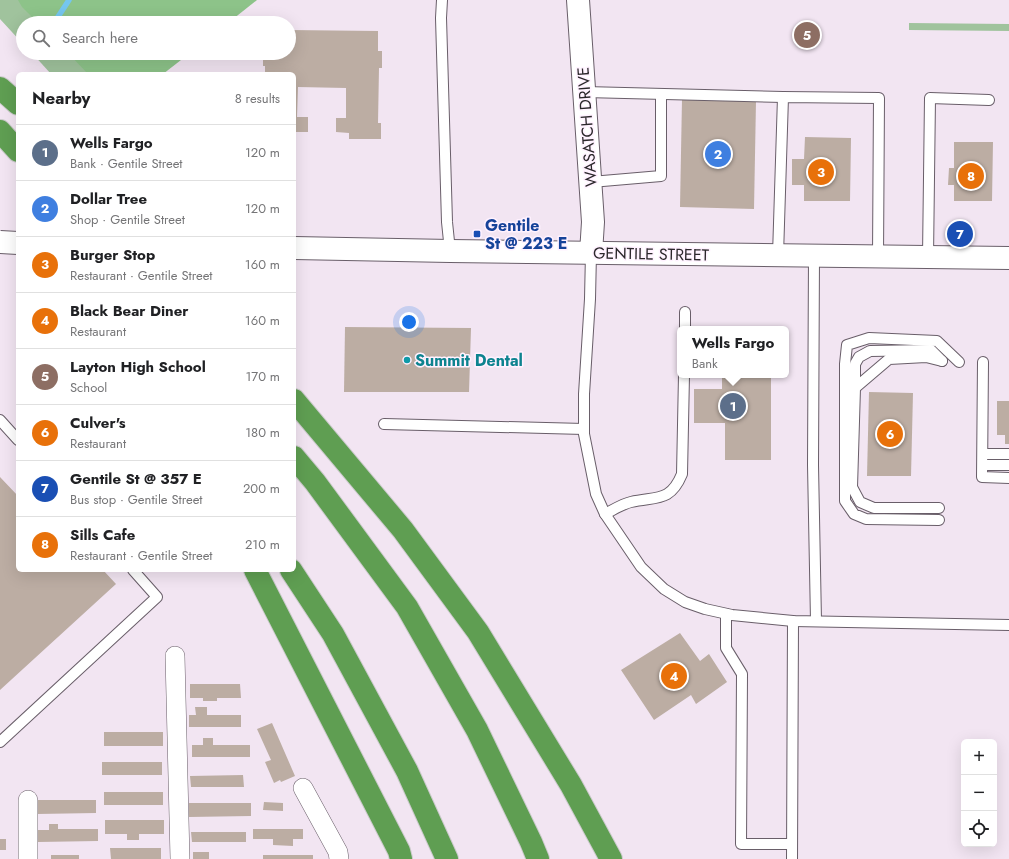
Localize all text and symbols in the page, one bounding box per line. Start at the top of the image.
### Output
search box [16,16,296,60]
pin: 5 [794,20,820,50]
icon: search [30,27,52,49]
text: Search here [62,27,138,49]
street label: WASATCH DRIVE [571,66,603,188]
text: Nearby [32,86,90,110]
text: 8 results [235,89,280,108]
text: Wells Fargo [70,132,153,154]
pin: 2 [705,139,731,169]
text: 1 [42,143,48,162]
text: 120 m [245,143,280,162]
text: Bank · Gentile Street [70,154,182,173]
pin: 3 [808,157,834,187]
pin: 8 [958,161,984,191]
text: Dollar Tree [70,188,147,210]
text: 2 [41,199,49,218]
text: 120 m [245,199,280,218]
text: Shop · Gentile Street [70,210,185,229]
place label: Gentile St @ 223 E [485,214,567,255]
pin: 7 [947,219,973,249]
marker: Gentile St @ 223 E [472,229,482,239]
street label: GENTILE STREET [593,241,710,267]
text: Burger Stop [70,244,155,266]
text: 3 [41,255,49,274]
text: 160 m [245,255,280,274]
text: Restaurant · Gentile Street [70,266,212,285]
text: Black Bear Diner [70,300,189,322]
text: 4 [40,311,50,330]
text: 160 m [245,311,280,330]
your location [399,312,419,332]
text: Restaurant [70,322,126,341]
popup [677,326,789,378]
text: Wells Fargo [692,332,774,354]
place label: Summit Dental [415,349,523,372]
text: Bank [692,354,718,373]
marker: Summit Dental [402,355,412,365]
text: Layton High School [70,356,206,378]
text: 5 [41,367,49,386]
text: 170 m [245,367,280,386]
text: School [70,378,107,397]
pin: 1 [720,391,746,421]
text: Culver's [70,412,126,434]
pin: 6 [877,419,903,449]
text: 6 [41,423,49,442]
text: 180 m [245,423,280,442]
text: Restaurant [70,434,126,453]
text: Gentile St @ 357 E [70,468,202,490]
text: 7 [41,479,49,498]
text: 200 m [243,479,280,498]
text: Bus stop · Gentile Street [70,490,202,509]
text: Sills Cafe [70,524,135,546]
text: 8 [41,535,49,554]
text: 210 m [245,535,280,554]
text: Restaurant · Gentile Street [70,546,212,565]
pin: 4 [661,661,687,691]
map controls [961,739,997,847]
button: + [961,739,997,775]
button: − [961,775,997,811]
button: locate [961,811,997,847]

